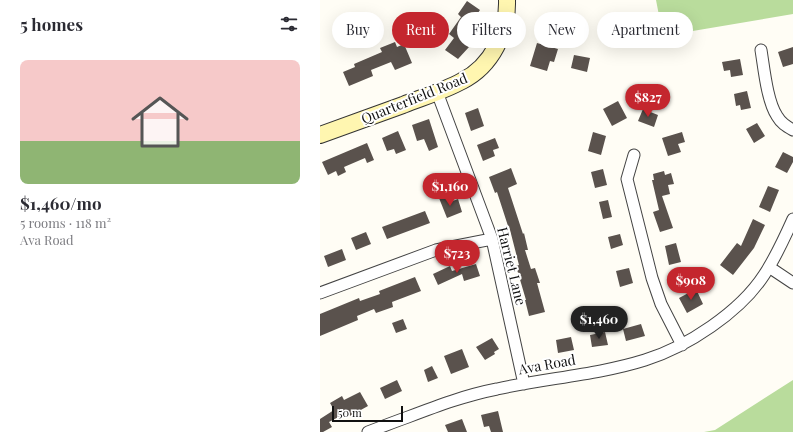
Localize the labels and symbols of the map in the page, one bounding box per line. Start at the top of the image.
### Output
street label: Quarterfield Road [358,68,470,128]
pin: $827 [624,84,672,118]
pin: $1,160 [417,173,483,207]
street label: Harriet Lane [493,225,531,307]
pin: $723 [433,240,481,274]
pin: $908 [667,267,715,301]
pin: $1,460 [566,306,632,340]
street label: Ava Road [516,350,577,379]
scale bar [332,404,403,423]

